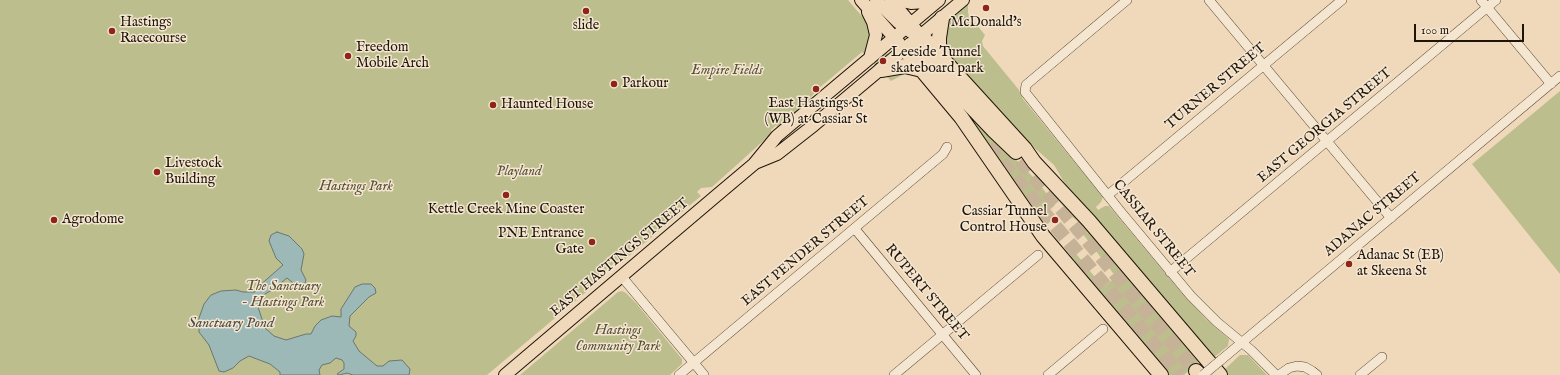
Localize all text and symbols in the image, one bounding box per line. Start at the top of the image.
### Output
marker: McDonald's [981,3,991,13]
marker: slide [581,6,591,16]
place label: Hastings Racecourse [120,15,186,48]
place label: McDonald's [950,15,1022,31]
scale bar [1416,16,1526,42]
place label: slide [573,18,599,34]
text: 100 m [1421,23,1449,38]
marker: Hastings Racecourse [107,26,117,36]
place label: Freedom Mobile Arch [356,40,429,72]
street label: TURNER STREET [1162,40,1270,134]
place label: Leeside Tunnel skateboard park [891,45,984,78]
marker: Freedom Mobile Arch [343,51,353,61]
marker: Leeside Tunnel skateboard park [878,56,888,66]
park label: Empire Fields [691,63,763,79]
street label: EAST GEORGIA STREET [1255,65,1395,187]
place label: Parkour [622,76,668,92]
marker: Parkour [609,79,619,89]
marker: East Hastings St (WB) at Cassiar St [811,84,821,94]
place label: East Hastings St (WB) at Cassiar St [764,96,868,128]
place label: Haunted House [501,97,593,113]
marker: Haunted House [488,100,498,110]
place label: Livestock Building [165,156,222,188]
park label: Playland [496,164,542,180]
marker: Livestock Building [152,167,162,177]
street label: ADANAC STREET [1321,169,1425,261]
street label: CASSIAR STREET [1109,177,1197,281]
park label: Hastings Park [319,179,393,195]
marker: Kettle Creek Mine Coaster [501,190,511,200]
street label: EAST PENDER STREET [739,194,873,310]
street label: EAST HASTINGS STREET [547,195,693,321]
place label: Kettle Creek Mine Coaster [428,202,584,218]
place label: Cassiar Tunnel Control House [960,204,1047,236]
place label: Agrodome [62,212,124,228]
marker: Agrodome [49,215,59,225]
marker: Cassiar Tunnel Control House [1050,215,1060,225]
place label: PNE Entrance Gate [498,226,584,258]
marker: PNE Entrance Gate [587,237,597,247]
street label: RUPERT STREET [881,241,971,345]
place label: Adanac St (EB) at Skeena St [1357,248,1444,280]
marker: Adanac St (EB) at Skeena St [1344,259,1354,269]
park label: The Sanctuary - Hastings Park [242,279,324,312]
water label: Sanctuary Pond [188,315,274,333]
park label: Hastings Community Park [575,323,661,356]

